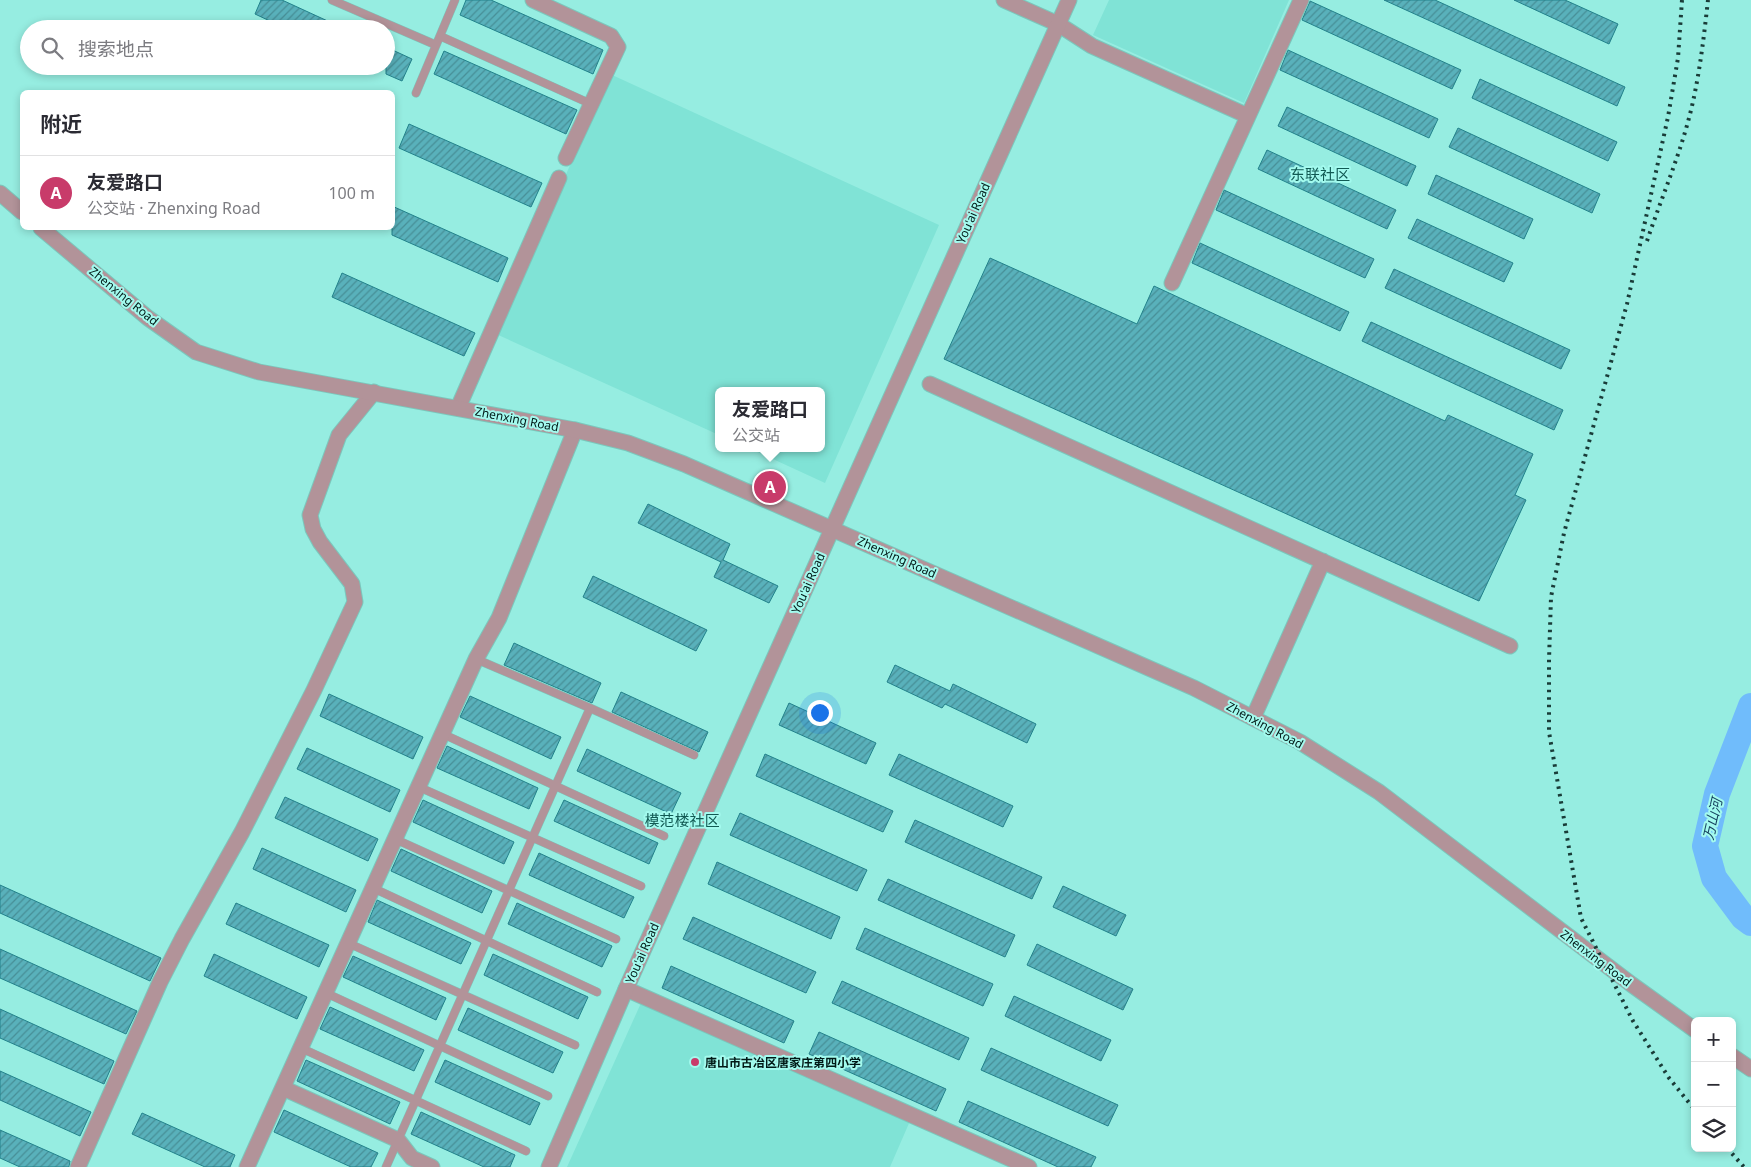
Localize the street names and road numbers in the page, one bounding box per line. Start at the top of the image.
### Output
street label: You'ai Road [952,180,994,246]
street label: Zhenxing Road [86,263,162,329]
street label: Zhenxing Road [474,403,560,435]
street label: Zhenxing Road [855,532,939,582]
street label: You'ai Road [787,550,829,616]
street label: Zhenxing Road [1224,698,1306,752]
street label: You'ai Road [621,920,663,986]
street label: Zhenxing Road [1557,926,1635,990]

